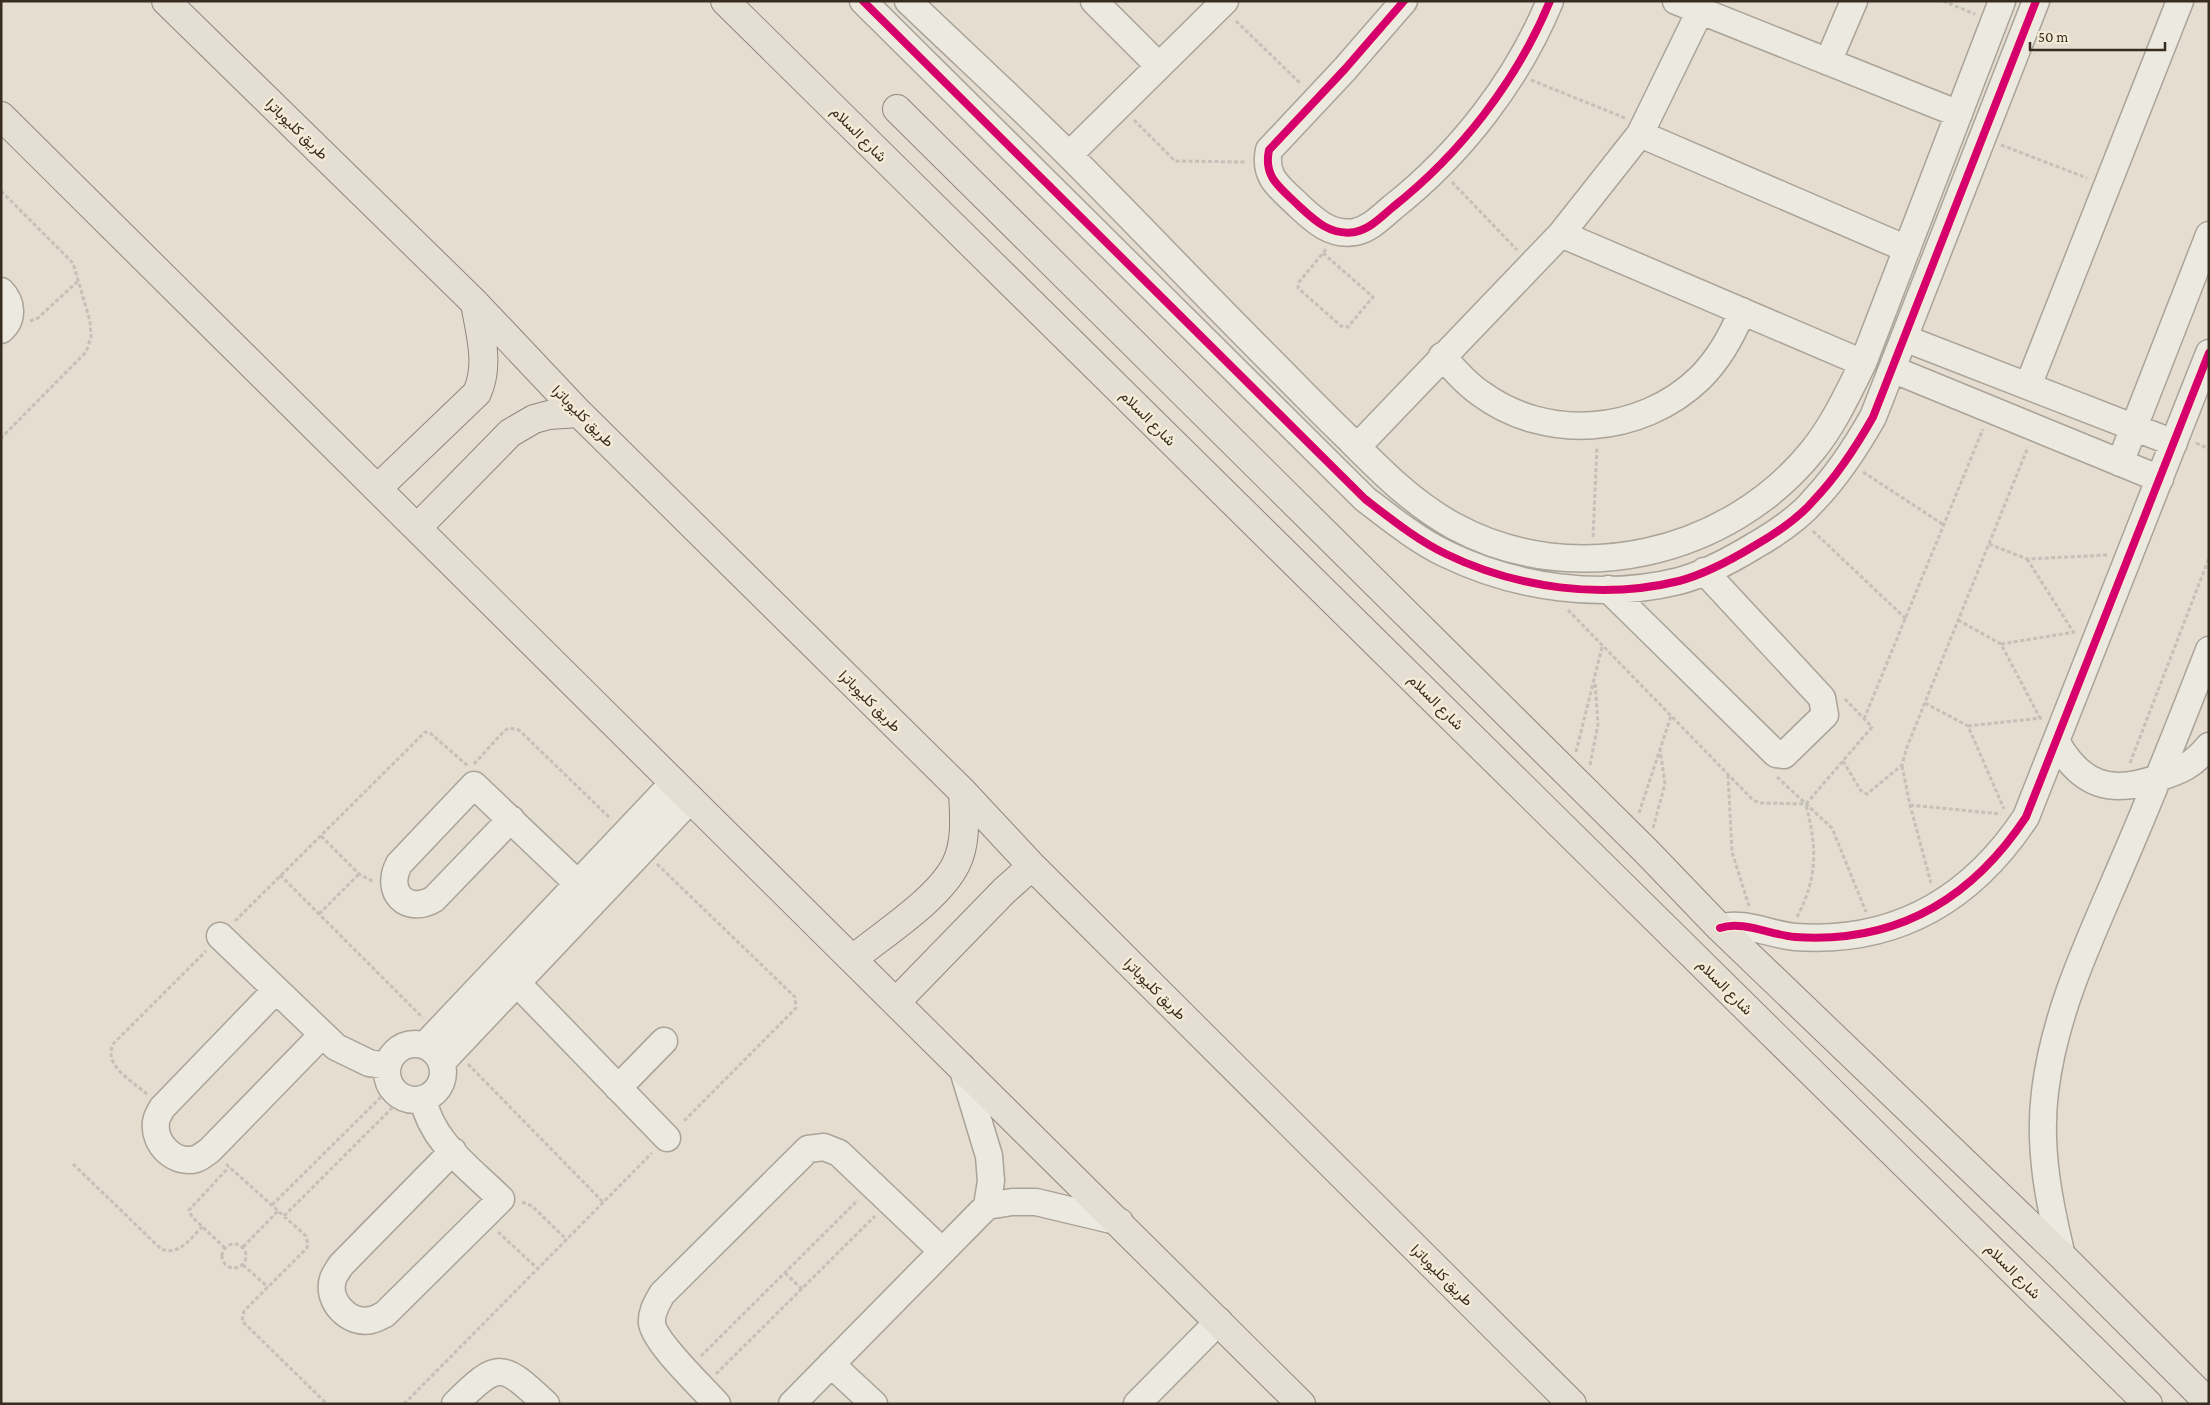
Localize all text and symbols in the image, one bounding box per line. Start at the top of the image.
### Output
scale bar [2030,20,2165,52]
text: 50 m [2038,29,2068,45]
street label: طريق كليوباترا [261,95,332,164]
street label: شارع السلام [826,103,890,167]
street label: طريق كليوباترا [548,382,617,452]
street label: شارع السلام [1115,387,1179,451]
street label: طريق كليوباترا [835,667,904,737]
street label: شارع السلام [1403,671,1467,735]
street label: طريق كليوباترا [1120,955,1189,1025]
street label: شارع السلام [1692,956,1756,1020]
street label: شارع السلام [1980,1240,2044,1304]
street label: طريق كليوباترا [1407,1241,1476,1311]

